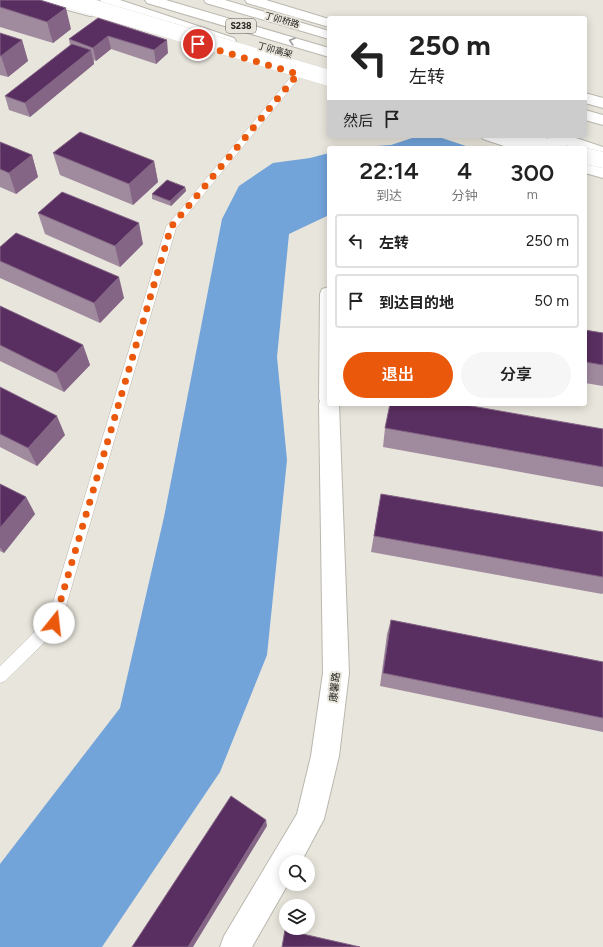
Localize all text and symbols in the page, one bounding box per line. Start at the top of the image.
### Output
street label: 丁卯桥路 [263,9,301,30]
road number: S238 [226,19,256,33]
pin [181,27,215,61]
text: 250 m [409,28,491,62]
icon: left [343,32,395,84]
icon: arrive [187,33,209,55]
one-way arrow [288,37,295,46]
street label: 丁卯高架 [256,39,294,60]
text: 左转 [409,66,445,88]
icon: arrive [381,108,403,130]
text: 然后 [343,112,373,130]
text: 22:14 [360,156,419,185]
text: 4 [457,156,472,185]
text: 300 [510,158,554,187]
text: m [527,187,538,202]
text: 到达 [376,188,402,203]
text: 分钟 [452,188,478,203]
icon: left [345,230,367,252]
text: 250 m [526,232,569,250]
text: 左转 [379,234,409,252]
icon: arrive [345,290,367,312]
text: 50 m [534,292,569,310]
text: 到达目的地 [379,294,454,312]
button: 退出 [343,352,453,398]
button: 分享 [461,352,571,398]
position arrow [33,602,75,644]
street label: 康馨路 [326,671,343,703]
map controls [279,855,315,935]
button: search [279,855,315,891]
button: layers [279,899,315,935]

